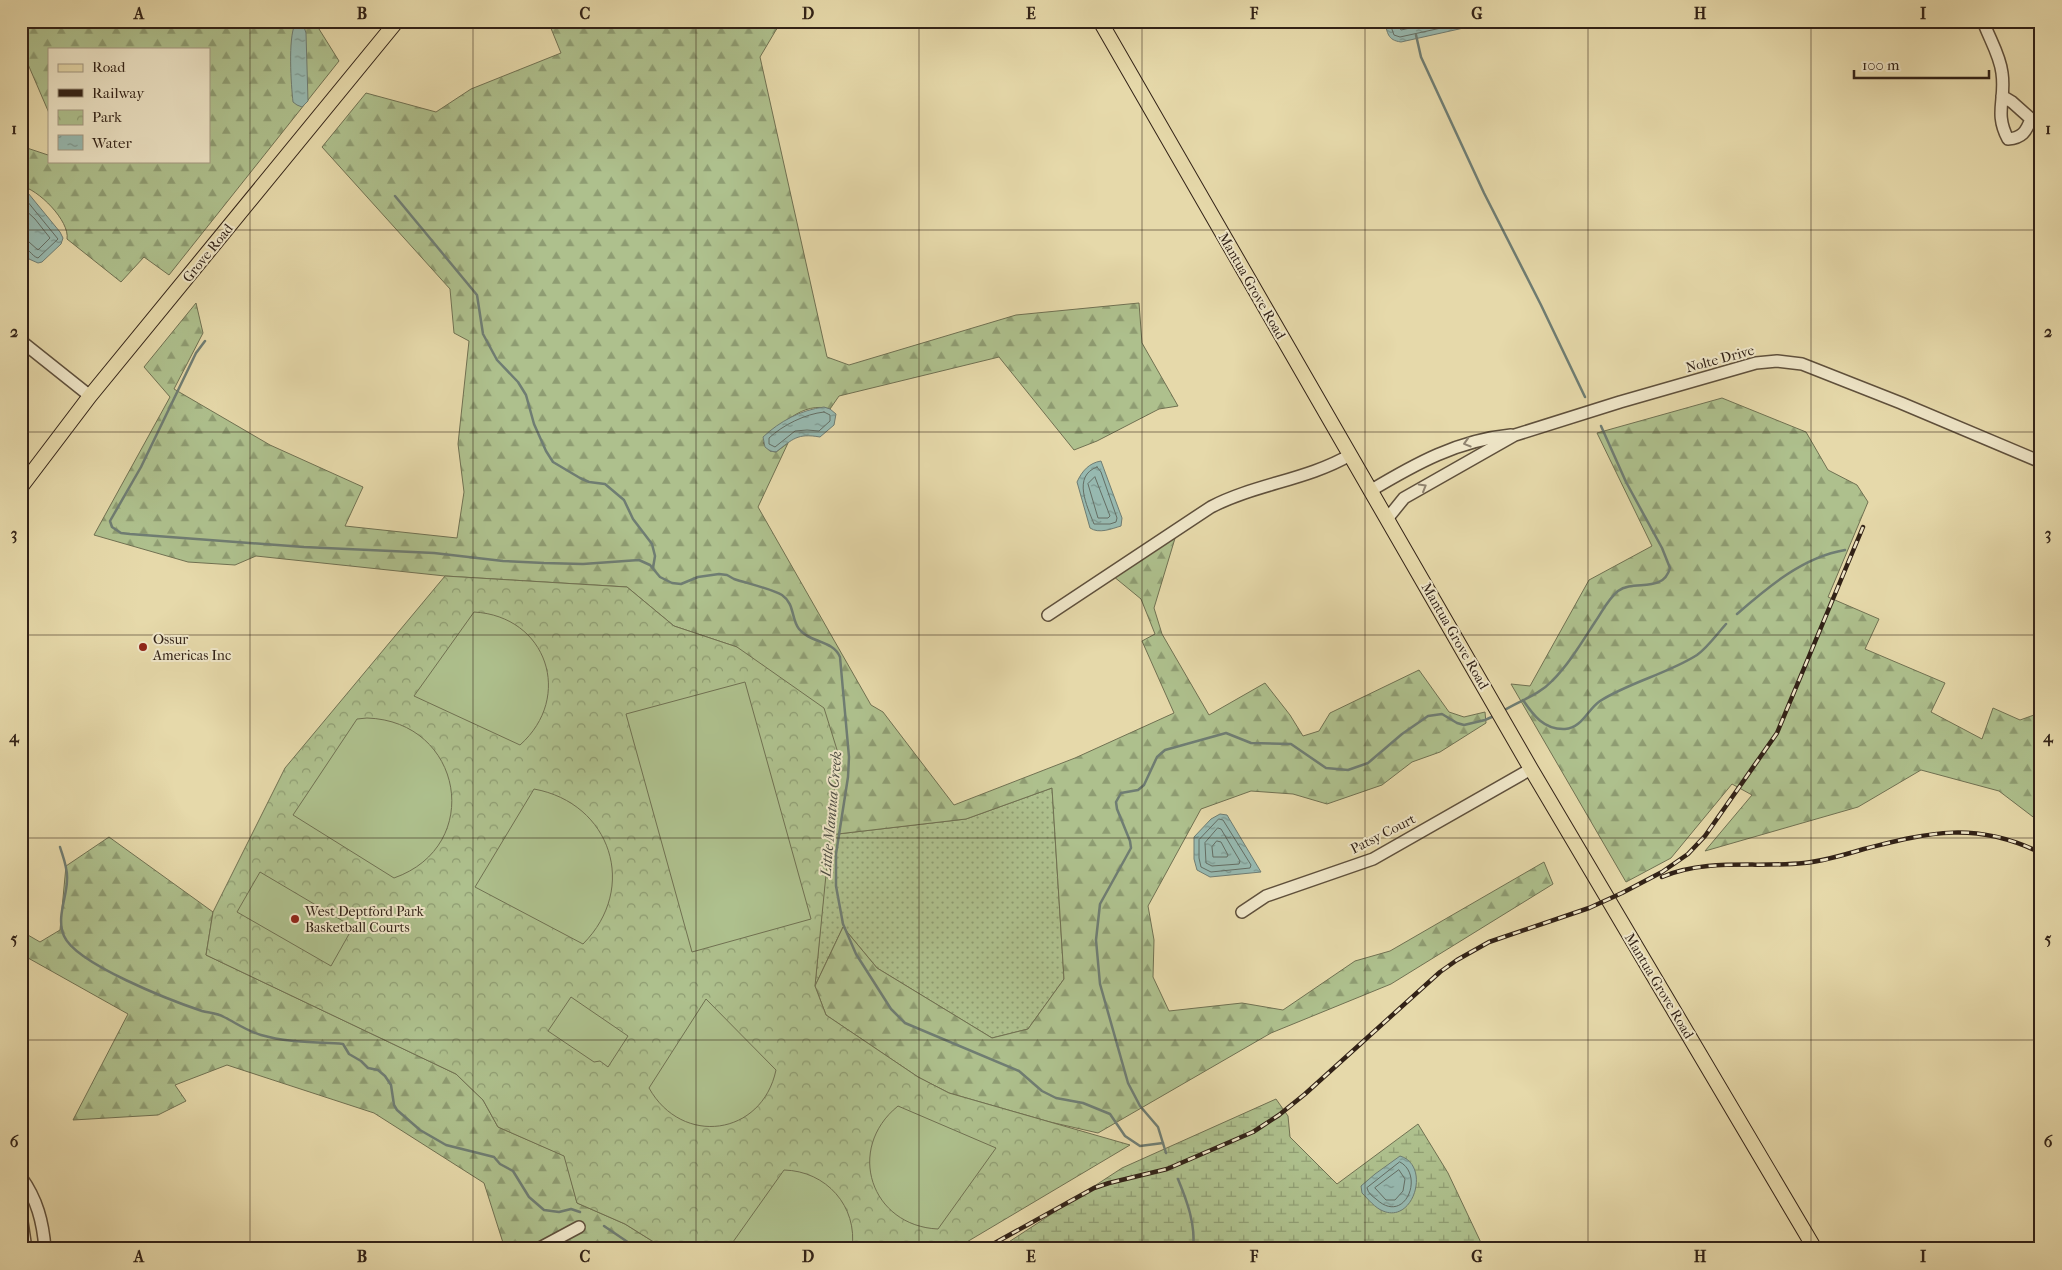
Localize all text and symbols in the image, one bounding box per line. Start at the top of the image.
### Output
text: A [133,4,145,23]
text: B [357,4,367,23]
text: C [580,4,591,23]
text: D [802,4,814,23]
text: E [1026,4,1036,23]
text: F [1249,4,1259,23]
text: G [1471,4,1483,23]
text: H [1694,4,1707,23]
text: I [1920,4,1927,23]
legend [48,48,210,162]
scale bar [1854,48,1990,80]
text: 100 m [1862,56,1900,74]
text: Road [92,58,126,76]
text: Railway [92,84,145,102]
text: Park [92,108,122,126]
text: 1 [11,119,17,138]
text: 1 [2045,119,2051,138]
text: Water [91,134,132,152]
street label: Grove Road [179,220,237,286]
street label: Mantua Grove Road [1215,230,1290,343]
text: 2 [10,322,18,341]
text: 2 [2044,322,2052,341]
street label: Nolte Drive [1684,342,1756,376]
one-way arrow [1464,437,1472,447]
one-way arrow [1417,483,1426,493]
text: 3 [11,524,17,544]
text: 3 [2045,524,2051,544]
street label: Mantua Grove Road [1418,580,1493,693]
place label: Ossur Americas Inc [152,631,231,664]
marker: Ossur Americas Inc [137,641,149,653]
text: 4 [8,727,20,747]
text: 4 [2042,727,2054,747]
water label: Little Mantua Creek [816,750,845,879]
street label: Patsy Court [1348,810,1418,858]
place label: West Deptford Park Basketball Courts [304,903,425,936]
marker: West Deptford Park Basketball Courts [289,913,301,925]
text: 5 [11,929,18,948]
text: 5 [2045,929,2052,948]
street label: Mantua Grove Road [1621,930,1697,1042]
text: 6 [10,1132,19,1151]
text: 6 [2044,1132,2053,1151]
text: A [133,1247,145,1266]
text: B [357,1247,367,1266]
text: C [580,1247,591,1266]
text: D [802,1247,814,1266]
text: E [1026,1247,1036,1266]
text: F [1249,1247,1259,1266]
text: G [1471,1247,1483,1266]
text: H [1694,1247,1707,1266]
text: I [1920,1247,1927,1266]

